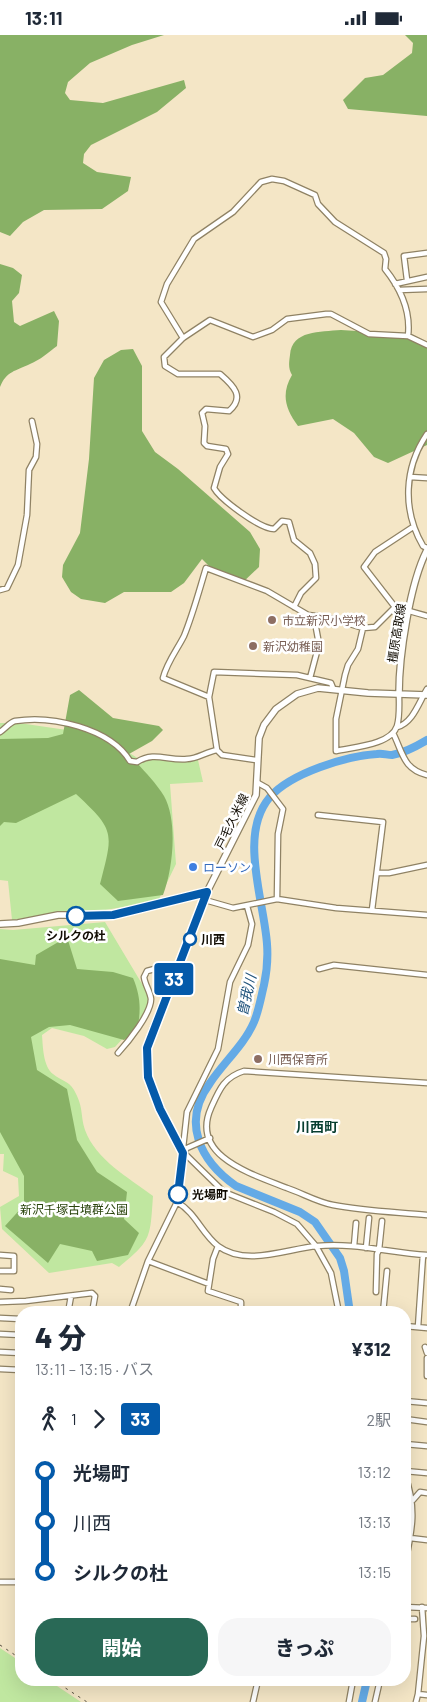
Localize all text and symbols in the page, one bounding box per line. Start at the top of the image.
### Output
text: 13:11 [25,6,63,29]
street label: 橿原高取線 [384,602,408,664]
place label: 市立新沢小学校 [282,613,366,627]
marker: 市立新沢小学校 [266,614,278,626]
place label: 新沢幼稚園 [263,639,323,653]
marker: 新沢幼稚園 [247,640,259,652]
street label: 戸毛久米線 [212,791,250,851]
place label: ローソン [203,860,251,874]
marker: ローソン [187,861,199,873]
marker: シルクの杜 [66,906,86,926]
place label: シルクの杜 [46,928,106,942]
marker: 川西 [183,932,197,946]
place label: 川西 [201,932,225,946]
line badge: 33 [152,963,196,995]
text: 33 [164,968,184,990]
water label: 曽我川 [233,971,259,1017]
place label: 川西保育所 [268,1052,328,1066]
marker: 川西保育所 [252,1053,264,1065]
district label: 川西町 [296,1118,338,1135]
marker: 光場町 [168,1184,188,1204]
place label: 光場町 [192,1187,228,1201]
park label: 新沢千塚古墳群公園 [20,1202,128,1216]
text: 4 分 [35,1320,86,1354]
text: ¥312 [350,1337,391,1360]
text: 13:11 – 13:15 · バス [35,1359,154,1378]
icon: walk [35,1405,63,1433]
icon: forward [85,1405,113,1433]
text: 33 [131,1408,150,1430]
text: 1 [71,1409,77,1428]
text: 2駅 [366,1410,391,1429]
text: 光場町 [73,1461,130,1484]
text: 13:12 [358,1462,391,1481]
text: 川西 [73,1511,111,1534]
text: 13:13 [358,1512,391,1531]
text: シルクの杜 [73,1561,168,1584]
text: 13:15 [358,1562,391,1581]
button: 開始 [35,1618,208,1676]
button: きっぷ [218,1618,391,1676]

